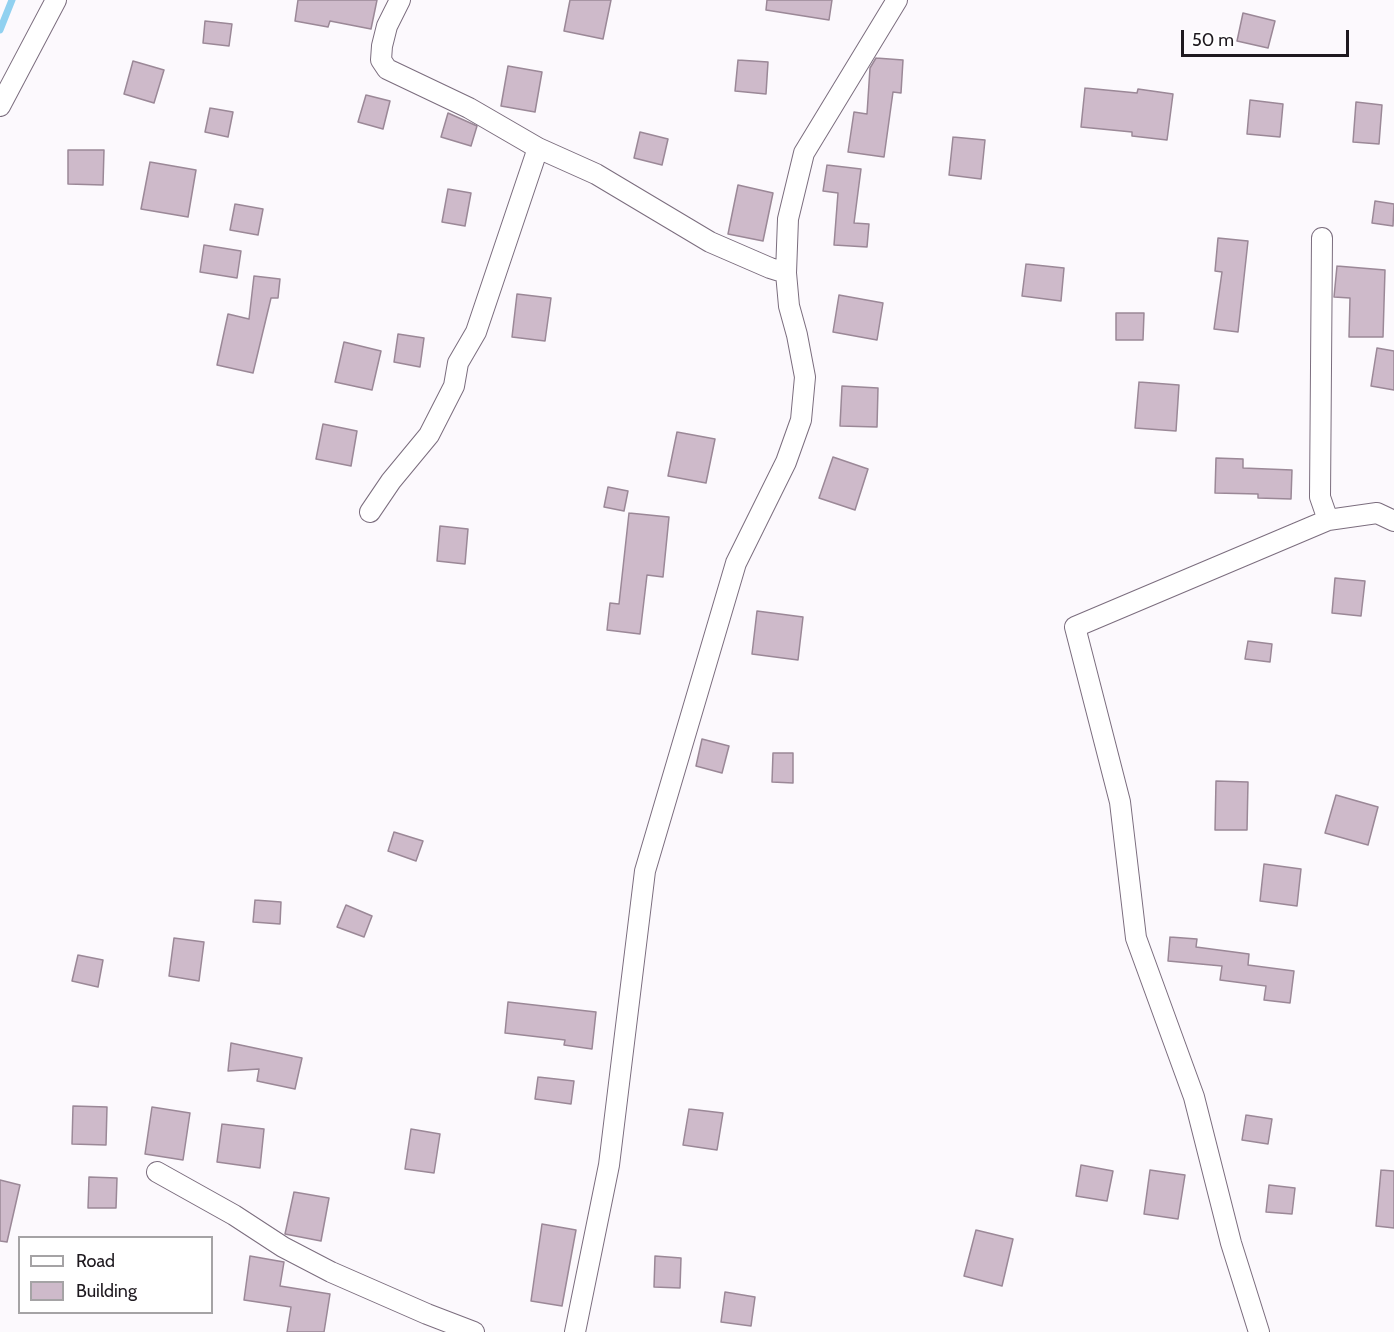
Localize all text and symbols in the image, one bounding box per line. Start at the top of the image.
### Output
scale bar [1184,18,1352,56]
text: 50 m [1192,29,1234,51]
legend [18,1236,213,1314]
text: Road [76,1250,115,1272]
text: Building [76,1280,137,1302]

